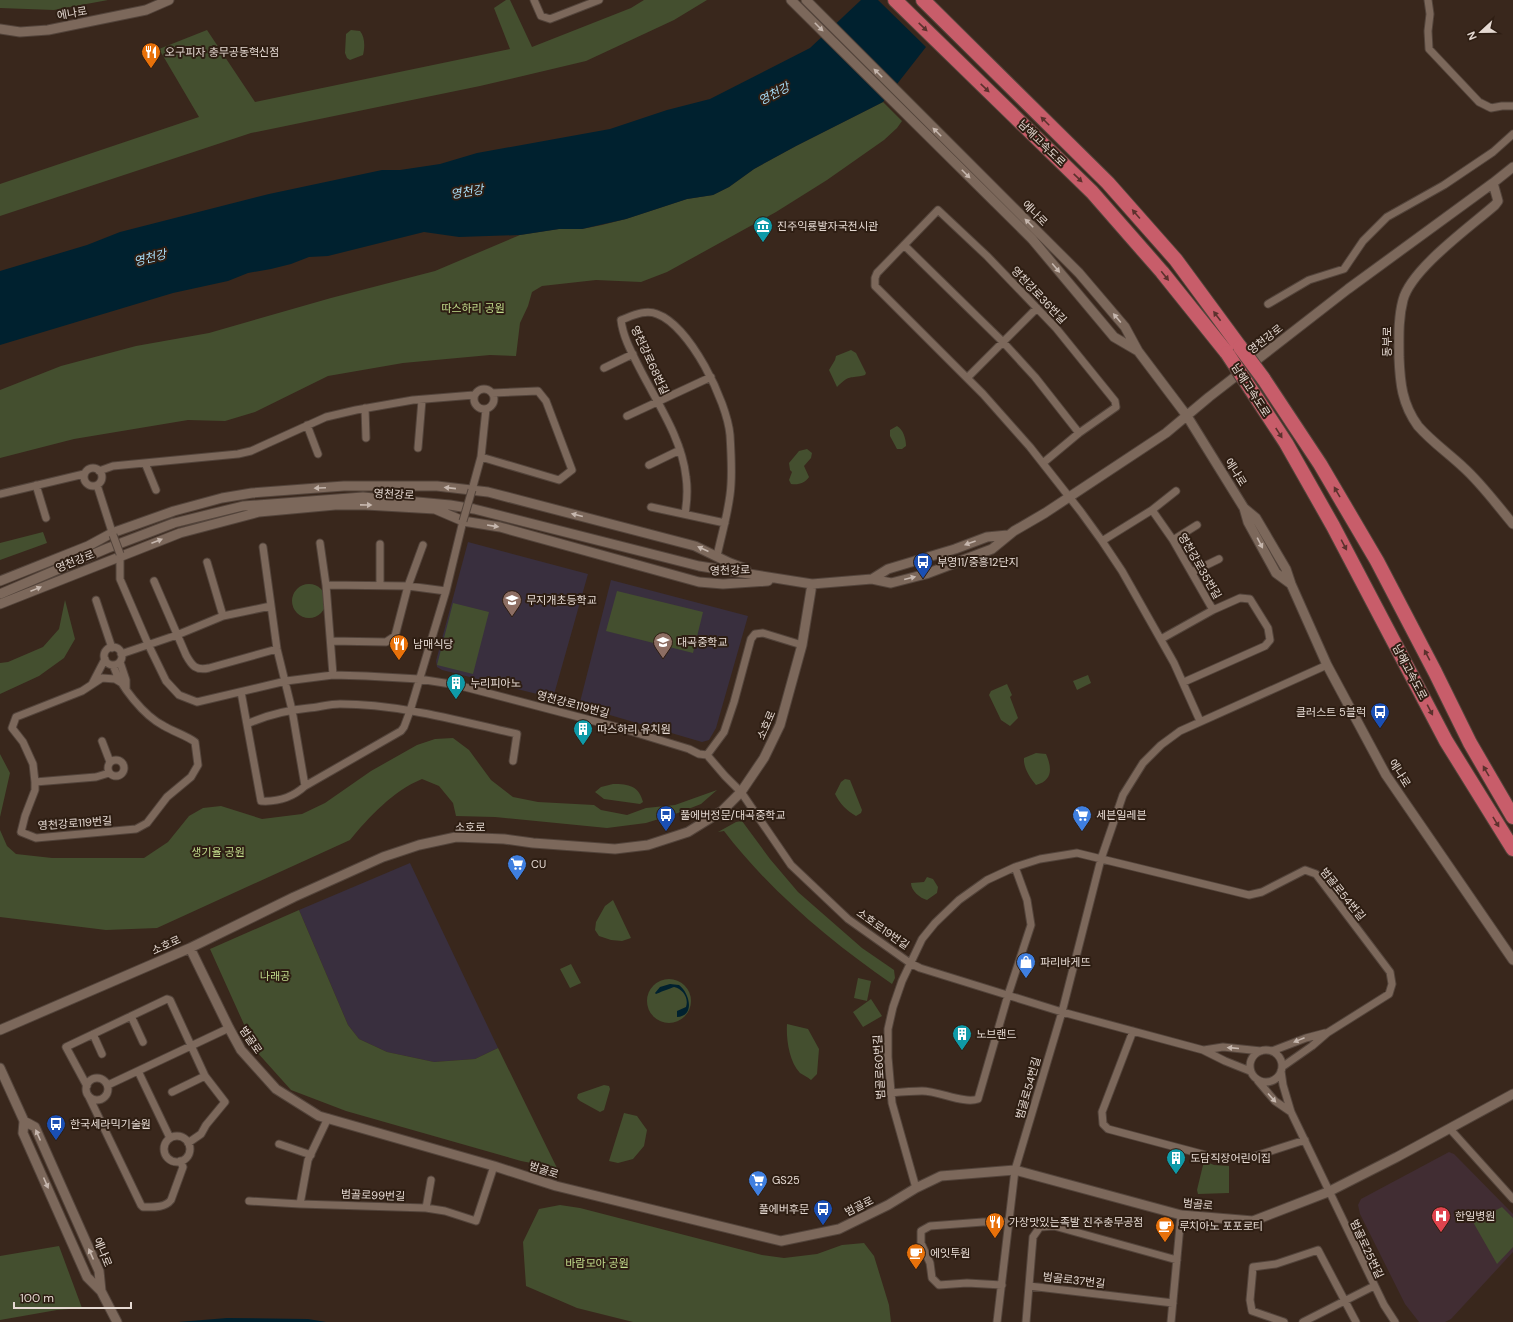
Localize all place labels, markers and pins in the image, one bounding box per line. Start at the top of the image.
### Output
restaurant icon: 오구피자 충무공동혁신점 [140,41,162,69]
place label: 오구피자 충무공동혁신점 [165,45,279,59]
museum icon: 진주익룡발자국전시관 [752,215,774,243]
place label: 진주익룡발자국전시관 [777,219,878,233]
bus stop icon: 부영11/중흥12단지 [912,551,934,579]
place label: 부영11/중흥12단지 [937,555,1019,569]
school or university icon: 무지개초등학교 [501,589,523,617]
place label: 무지개초등학교 [526,593,597,607]
school or university icon: 대곡중학교 [652,631,674,659]
restaurant icon: 남매식당 [388,633,410,661]
place label: 대곡중학교 [677,635,728,649]
place label: 남매식당 [413,637,453,651]
building icon: 누리피아노 [445,672,467,700]
place label: 누리피아노 [470,676,521,690]
bus stop icon: 클러스트 5블럭 [1369,701,1391,729]
place label: 클러스트 5블럭 [1296,705,1366,719]
building icon: 따스하리 유치원 [572,718,594,746]
place label: 따스하리 유치원 [597,722,671,736]
bus stop icon: 풀에버정문/대곡중학교 [655,804,677,832]
supermarket icon: 세븐일레븐 [1071,804,1093,832]
place label: 풀에버정문/대곡중학교 [680,808,786,822]
place label: 세븐일레븐 [1096,808,1147,822]
supermarket icon: CU [506,853,528,881]
place label: CU [531,857,546,871]
shop icon: 파리바게뜨 [1015,951,1037,979]
place label: 파리바게뜨 [1040,955,1091,969]
building icon: 노브랜드 [951,1023,973,1051]
place label: 노브랜드 [976,1027,1016,1041]
bus stop icon: 한국세라믹기술원 [45,1113,67,1141]
place label: 한국세라믹기술원 [70,1117,151,1131]
building icon: 도담직장어린이집 [1165,1147,1187,1175]
place label: 도담직장어린이집 [1190,1151,1271,1165]
supermarket icon: GS25 [747,1169,769,1197]
place label: GS25 [772,1173,800,1187]
bus stop icon: 풀에버후문 [812,1198,834,1226]
place label: 풀에버후문 [758,1202,809,1216]
hospital icon: 한일병원 [1430,1205,1452,1233]
place label: 한일병원 [1455,1209,1495,1223]
restaurant icon: 가장맛있는족발 진주충무공점 [984,1211,1006,1239]
place label: 가장맛있는족발 진주충무공점 [1009,1215,1144,1229]
cafe icon: 루치아노 포포로티 [1154,1215,1176,1243]
place label: 루치아노 포포로티 [1179,1219,1263,1233]
cafe icon: 에잇투원 [905,1242,927,1270]
place label: 에잇투원 [930,1246,970,1260]

